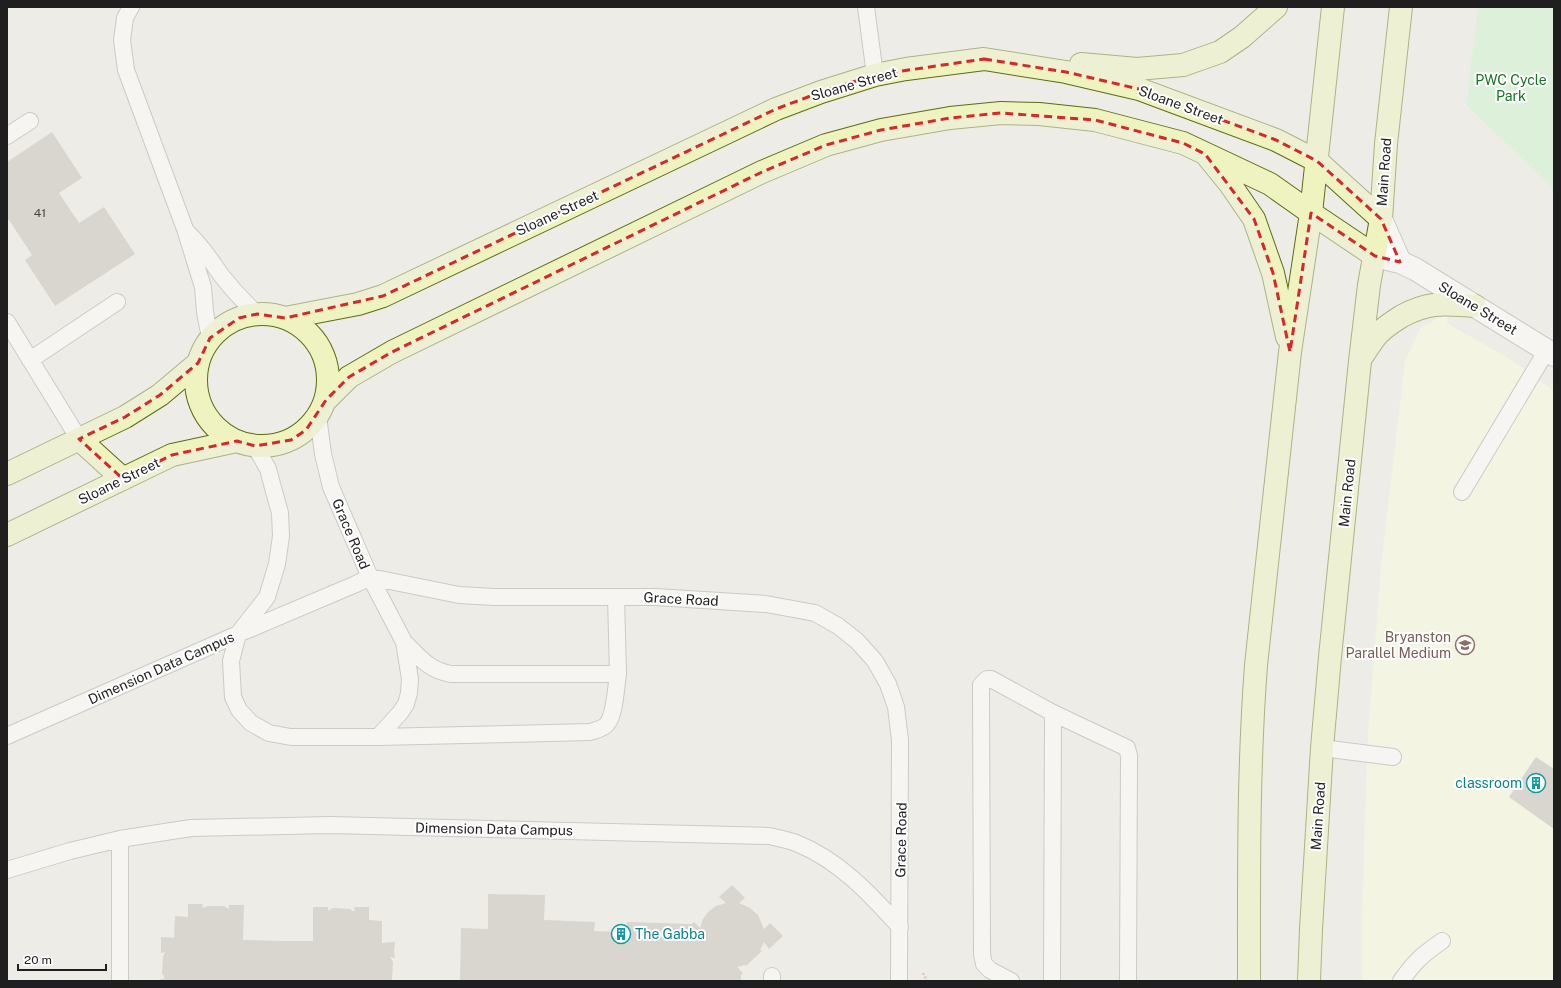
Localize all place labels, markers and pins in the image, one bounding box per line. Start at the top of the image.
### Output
place label: Bryanston Parallel Medium [1346,629,1451,661]
school or university icon: Bryanston Parallel Medium [1454,634,1476,656]
building icon: classroom [1525,772,1547,794]
place label: classroom [1455,775,1522,791]
building icon: The Gabba [610,923,632,945]
place label: The Gabba [635,926,705,942]

